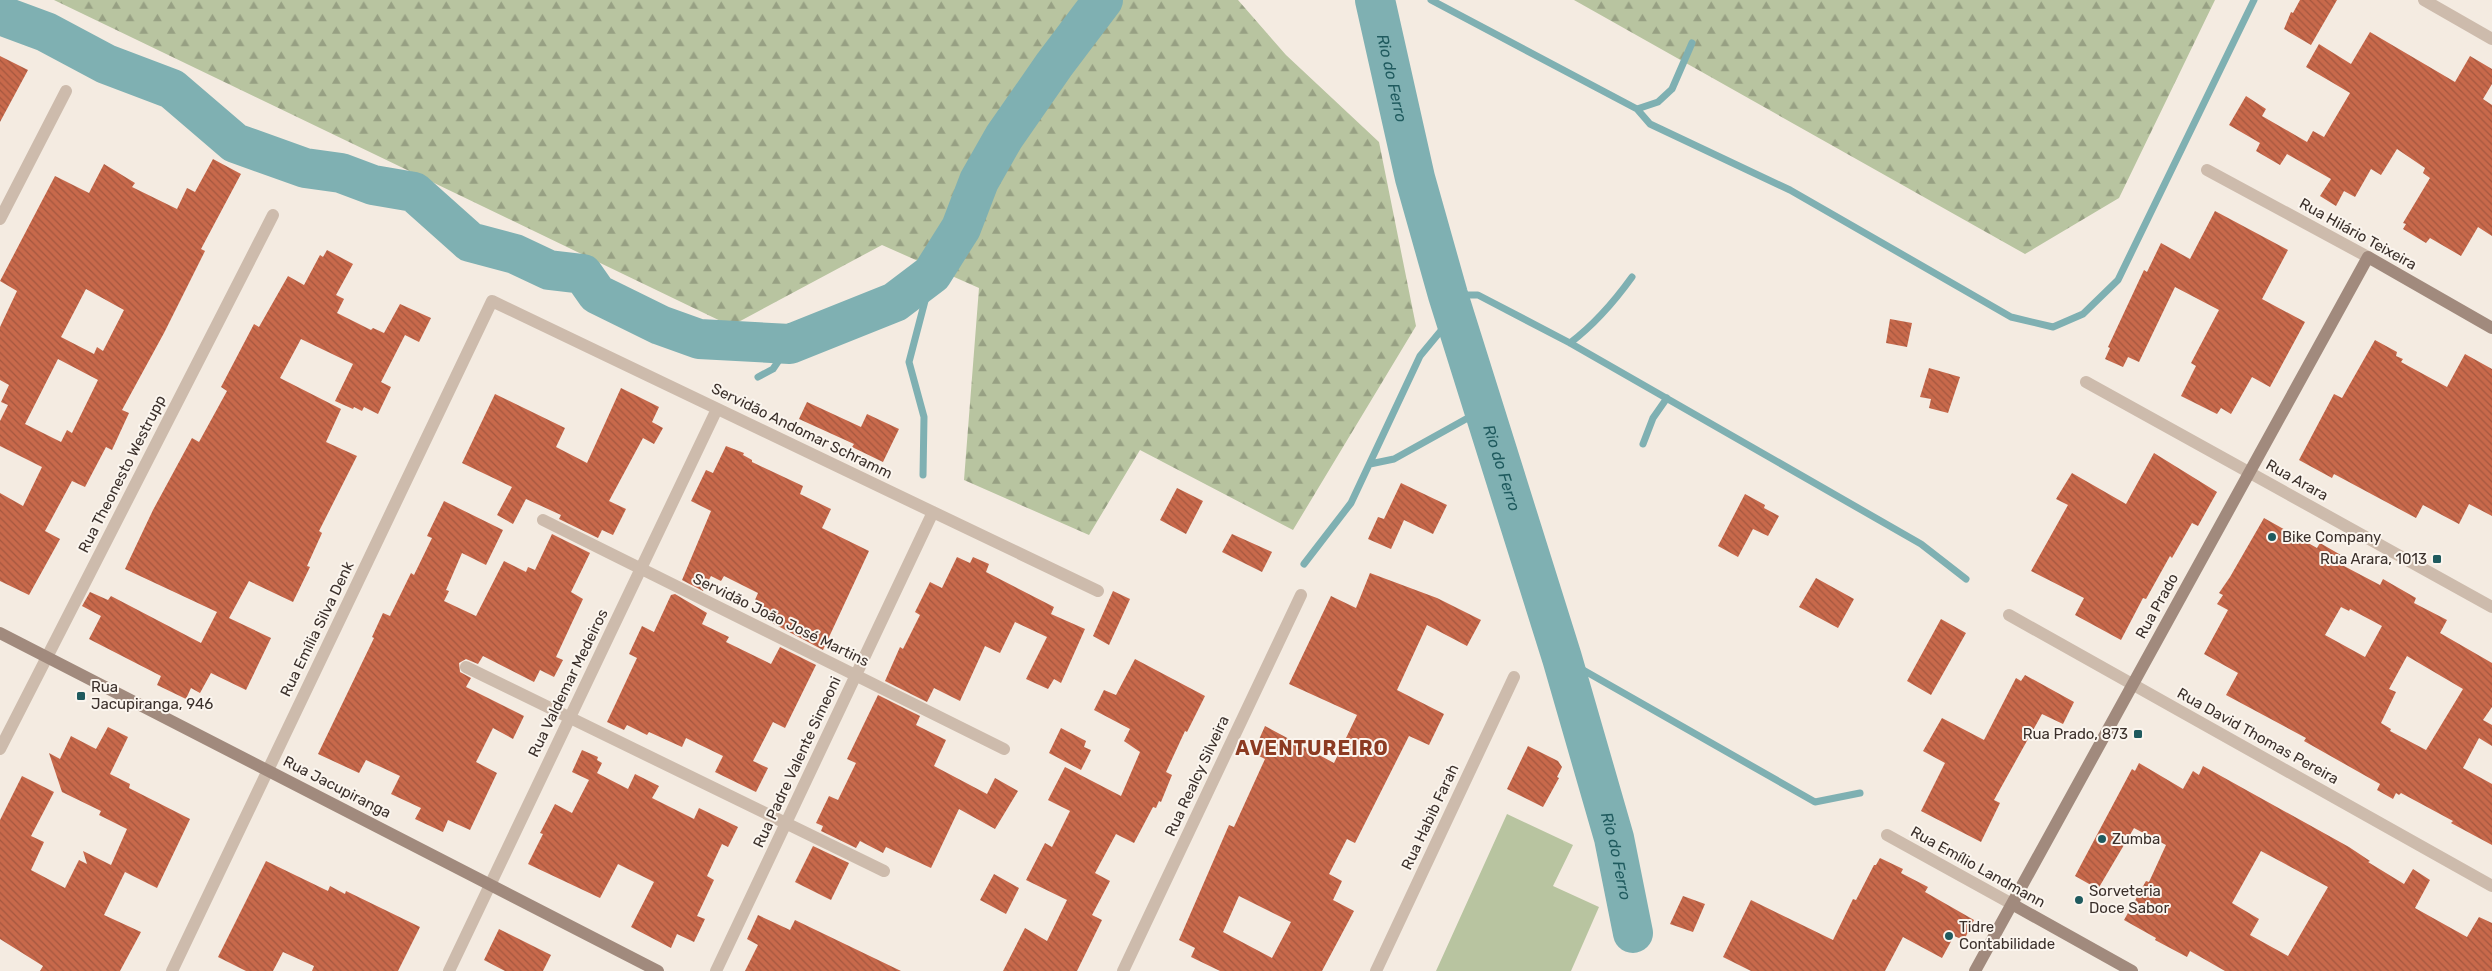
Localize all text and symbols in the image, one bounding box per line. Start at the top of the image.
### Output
water label: Rio do Ferro [1373,32,1411,124]
street label: Rua Hilário Teixeira [2296,194,2420,274]
street label: Servidão Andomar Schramm [709,379,895,483]
street label: Rua Theonesto Westrupp [74,392,170,556]
water label: Rio do Ferro [1479,422,1524,513]
street label: Rua Arara [2263,456,2331,504]
place label: Bike Company [2282,528,2381,546]
marker: Bike Company [2266,531,2278,543]
place label: Rua Arara, 1013 [2320,550,2427,568]
marker: Rua Arara, 1013 [2431,553,2443,565]
street label: Rua Emília Silva Denk [276,558,358,700]
street label: Servidão João José Martins [690,569,872,671]
street label: Rua Prado [2132,570,2182,642]
street label: Rua Valdemar Medeiros [524,606,612,760]
street label: Rua Padre Valente Simeoni [749,673,845,851]
place label: Rua Jacupiranga, 946 [91,678,213,713]
street label: Rua David Thomas Pereira [2174,684,2342,788]
marker: Rua Jacupiranga, 946 [75,690,87,702]
street label: Rua Realcy Silveira [1161,713,1233,839]
place label: Rua Prado, 873 [2023,725,2128,743]
marker: Rua Prado, 873 [2132,728,2144,740]
district label: AVENTUREIRO [1235,736,1389,760]
street label: Rua Jacupiranga [280,752,394,822]
street label: Rua Habib Farah [1398,761,1462,873]
water label: Rio do Ferro [1597,810,1635,902]
street label: Rua Emílio Landmann [1908,823,2048,911]
place label: Zumba [2112,830,2160,848]
marker: Zumba [2096,833,2108,845]
place label: Sorveteria Doce Sabor [2089,882,2169,917]
marker: Sorveteria Doce Sabor [2073,894,2085,906]
place label: Tidre Contabilidade [1959,918,2055,953]
marker: Tidre Contabilidade [1943,930,1955,942]

